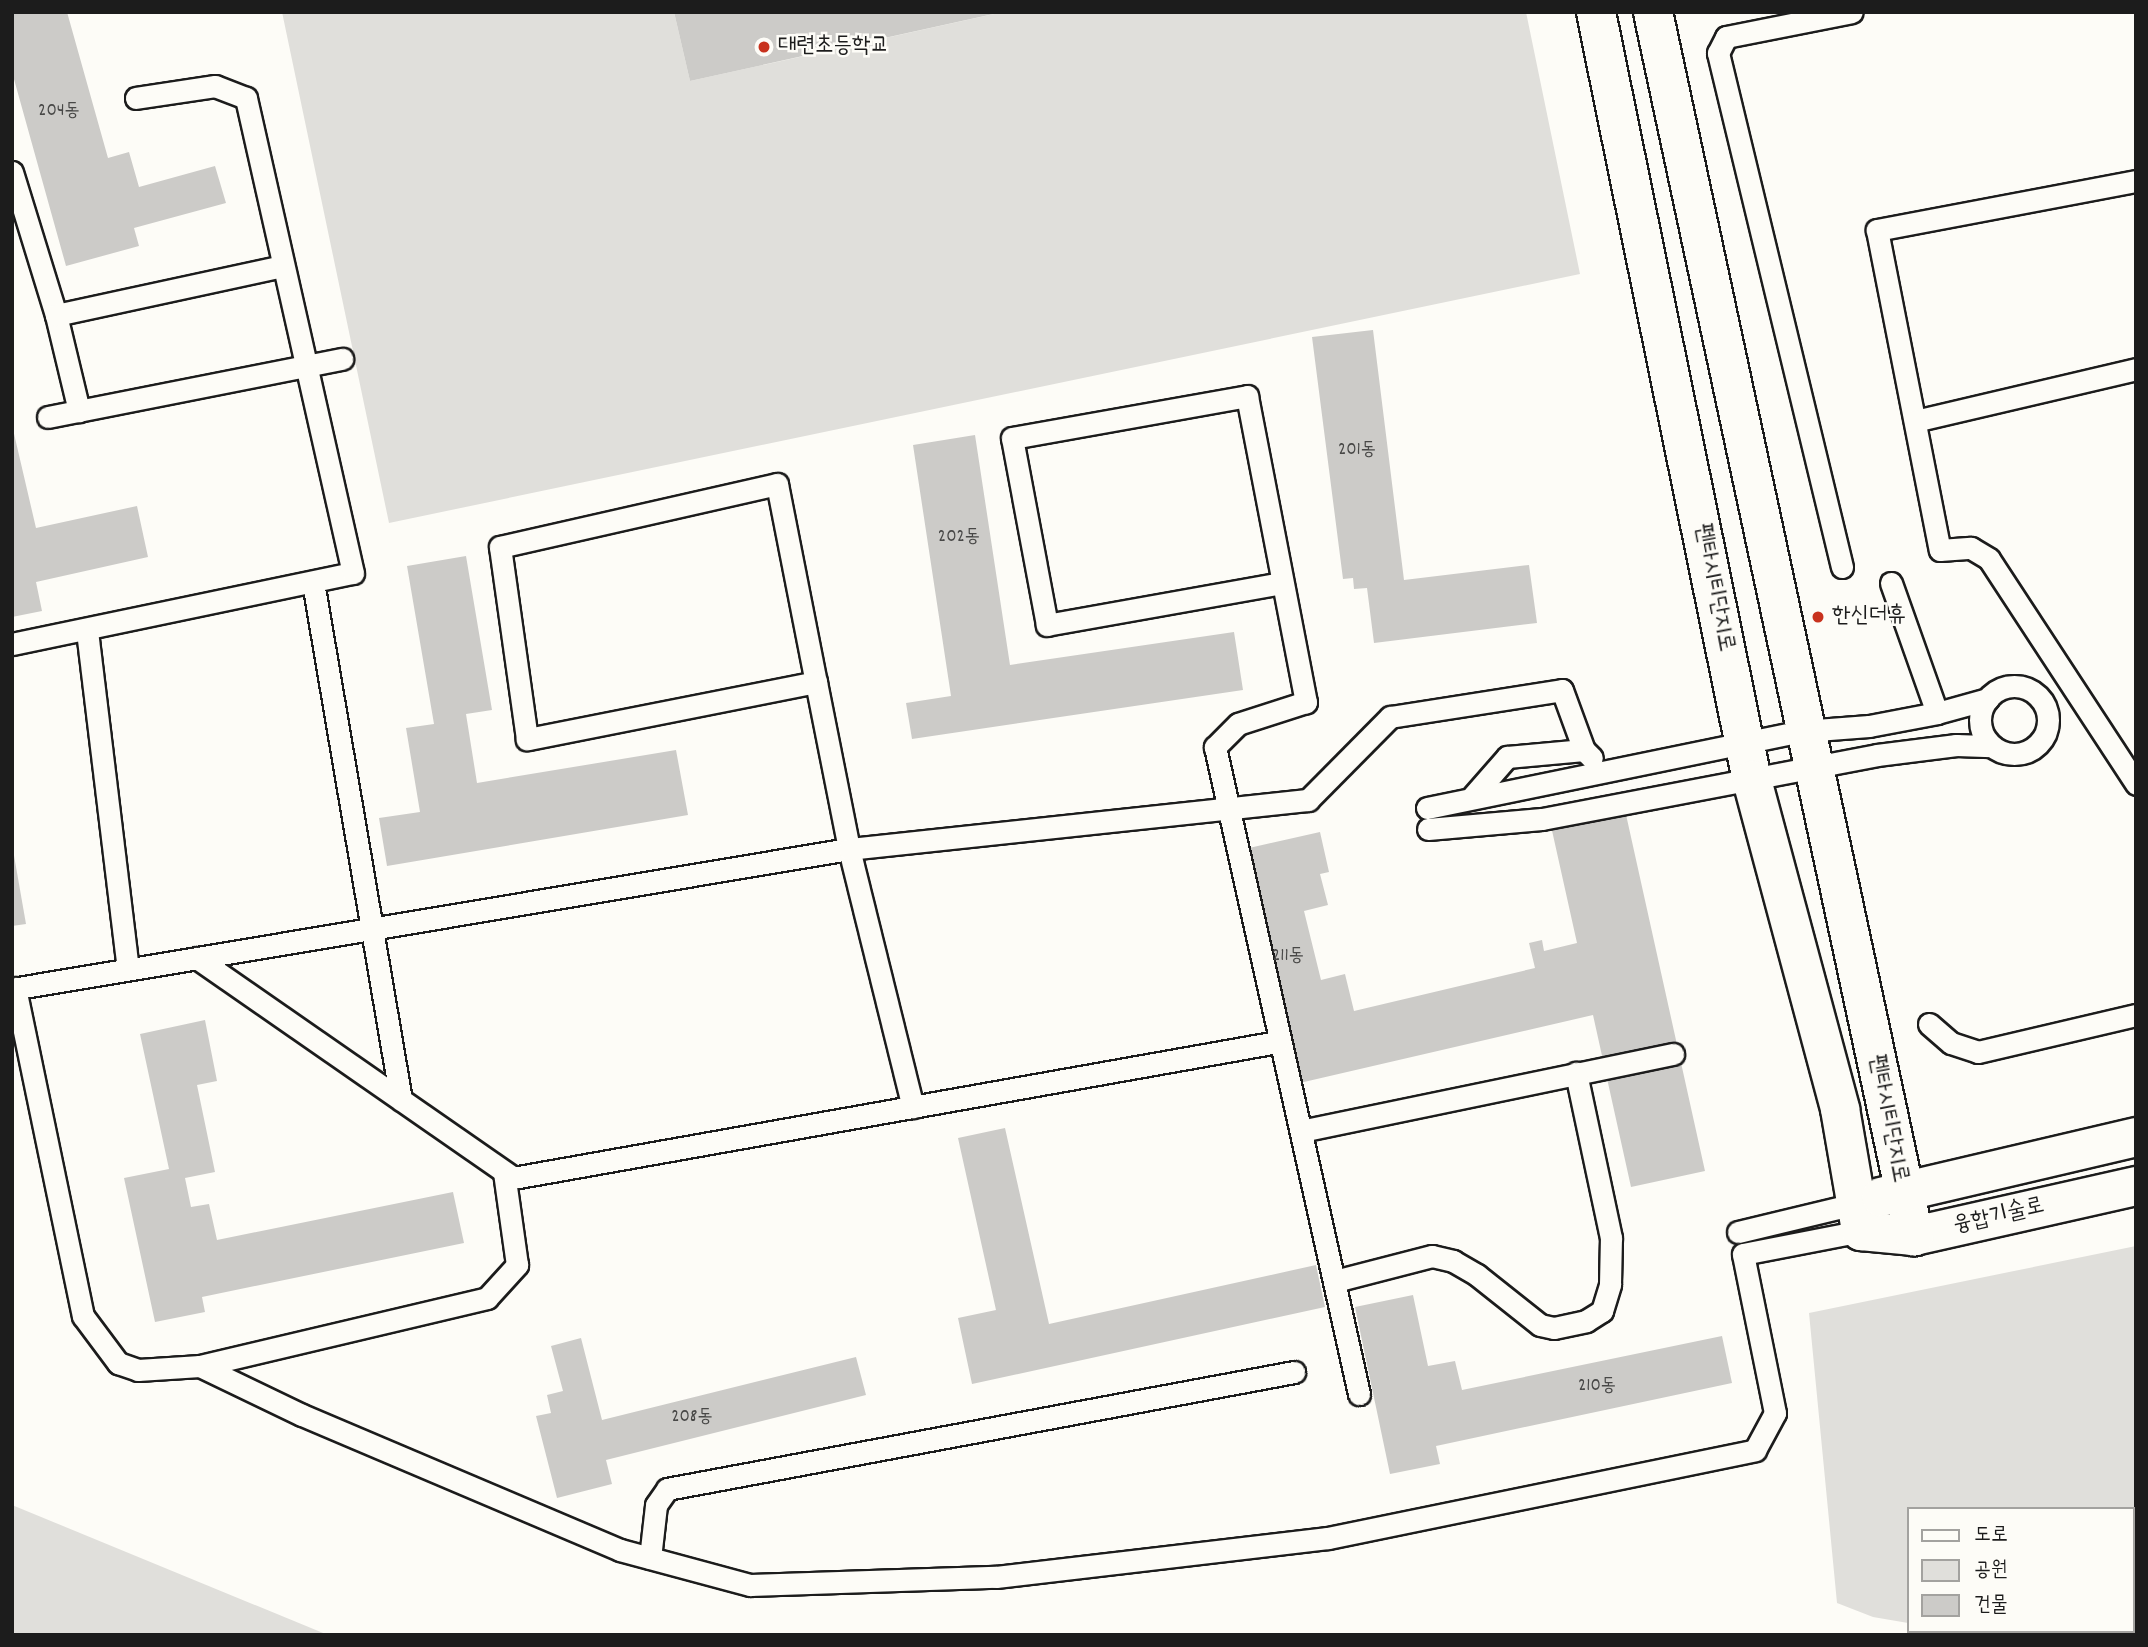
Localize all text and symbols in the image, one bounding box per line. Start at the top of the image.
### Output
place label: 대련초등학교 [778,33,889,61]
marker: 대련초등학교 [756,39,772,55]
house number: 204동 [38,101,80,123]
house number: 201동 [1338,440,1376,462]
street label: 펜타시티단지로 [1687,522,1739,654]
house number: 202동 [938,527,980,549]
place label: 한신더휴 [1832,603,1906,631]
marker: 한신더휴 [1810,609,1826,625]
house number: 211동 [1272,946,1304,968]
street label: 펜타시티단지로 [1861,1053,1913,1185]
street label: 융합기술로 [1951,1193,2047,1241]
house number: 210동 [1578,1376,1616,1398]
house number: 208동 [671,1407,713,1429]
legend [1906,1507,2134,1633]
text: 도로 [1974,1521,2008,1551]
text: 공원 [1974,1556,2008,1586]
text: 건물 [1974,1591,2008,1621]

